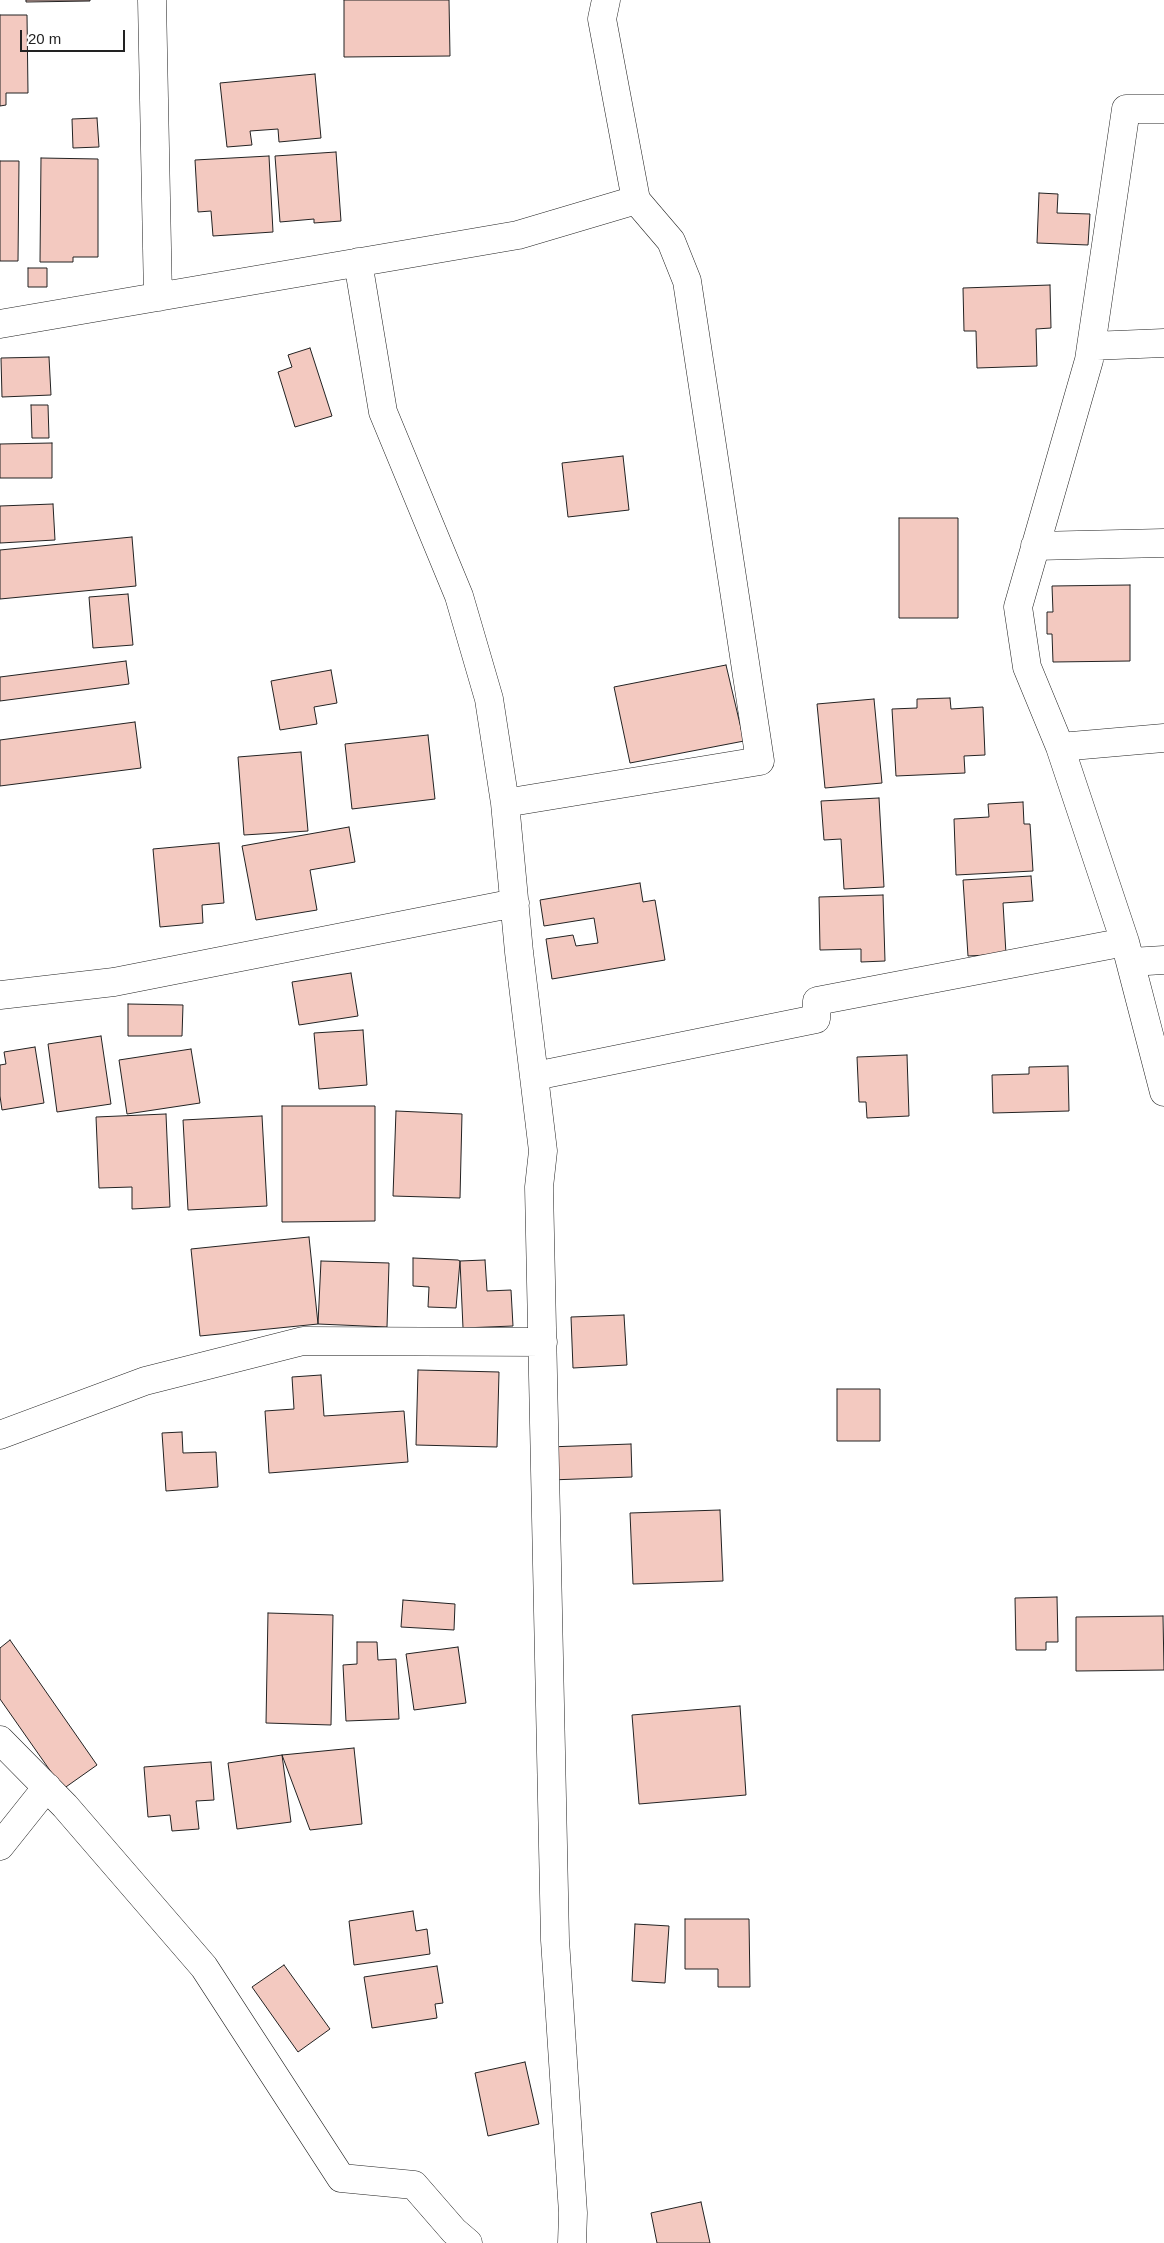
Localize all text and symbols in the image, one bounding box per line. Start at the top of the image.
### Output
scale bar [22,20,128,52]
text: 20 m [28,30,61,47]

